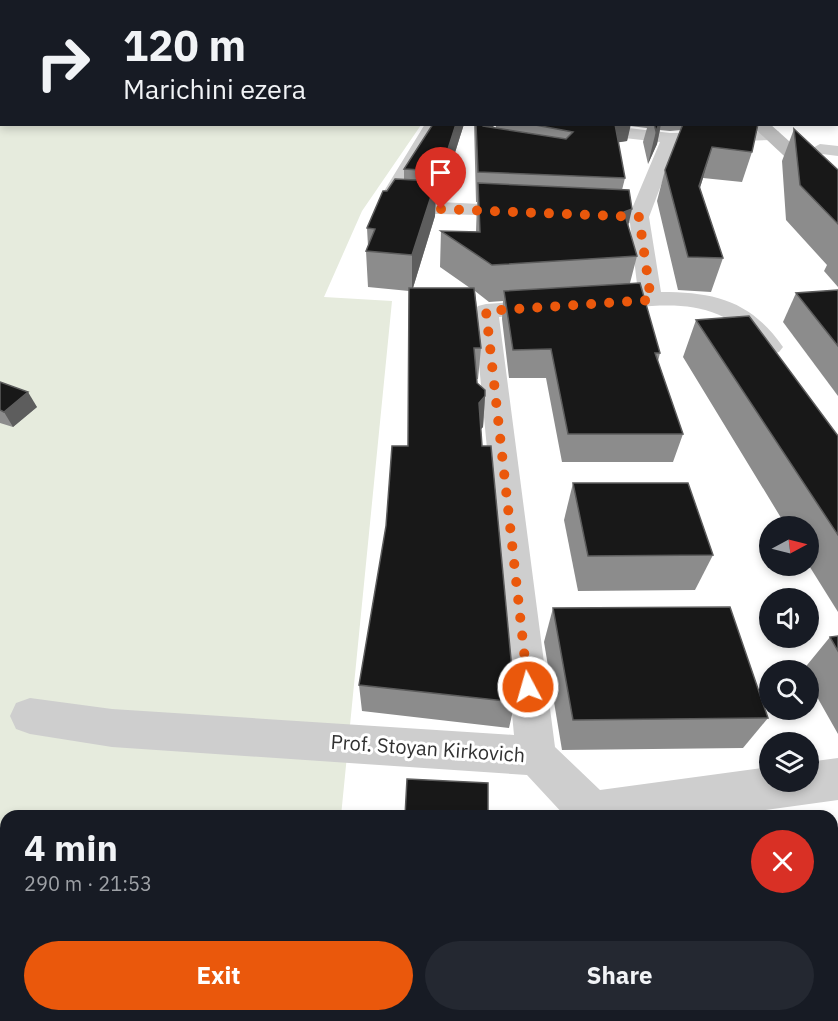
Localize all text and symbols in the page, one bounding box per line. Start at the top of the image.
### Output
text: 120 m [123,18,246,73]
icon: right [24,24,102,102]
text: Marichini ezera [123,71,306,106]
pin [415,147,466,209]
icon: arrive [424,156,457,189]
north arrow [759,516,819,576]
map controls [759,516,819,792]
button: sound [759,588,819,648]
position arrow [496,655,560,719]
button: search [759,660,819,720]
street label: Prof. Stoyan Kirkovich [330,728,526,768]
button: layers [759,732,819,792]
text: 4 min [24,824,118,871]
button: close [751,830,814,893]
text: 290 m · 21:53 [24,870,152,897]
button: Exit [24,941,413,1010]
button: Share [425,941,814,1010]

